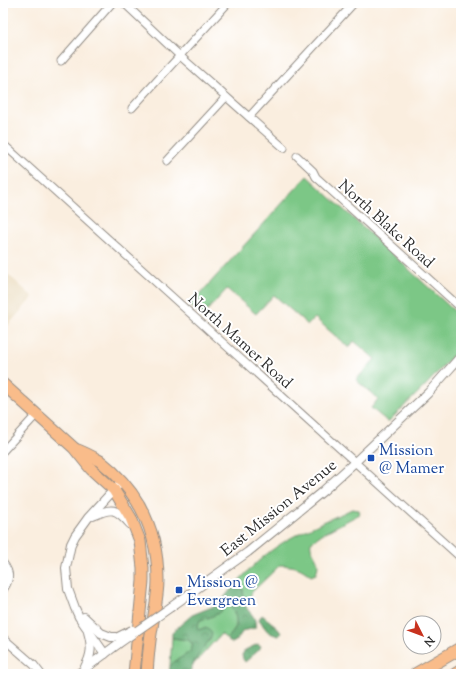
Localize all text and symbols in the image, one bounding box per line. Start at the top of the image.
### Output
street label: North Blake Road [332,175,439,274]
street label: North Mamer Road [182,289,297,395]
place label: Mission @ Mamer [379,440,444,481]
marker: Mission @ Mamer [366,453,376,463]
street label: East Mission Avenue [217,455,343,563]
place label: Mission @ Evergreen [187,572,258,613]
marker: Mission @ Evergreen [174,585,184,595]
north arrow [402,615,442,655]
text: N [420,632,438,650]

